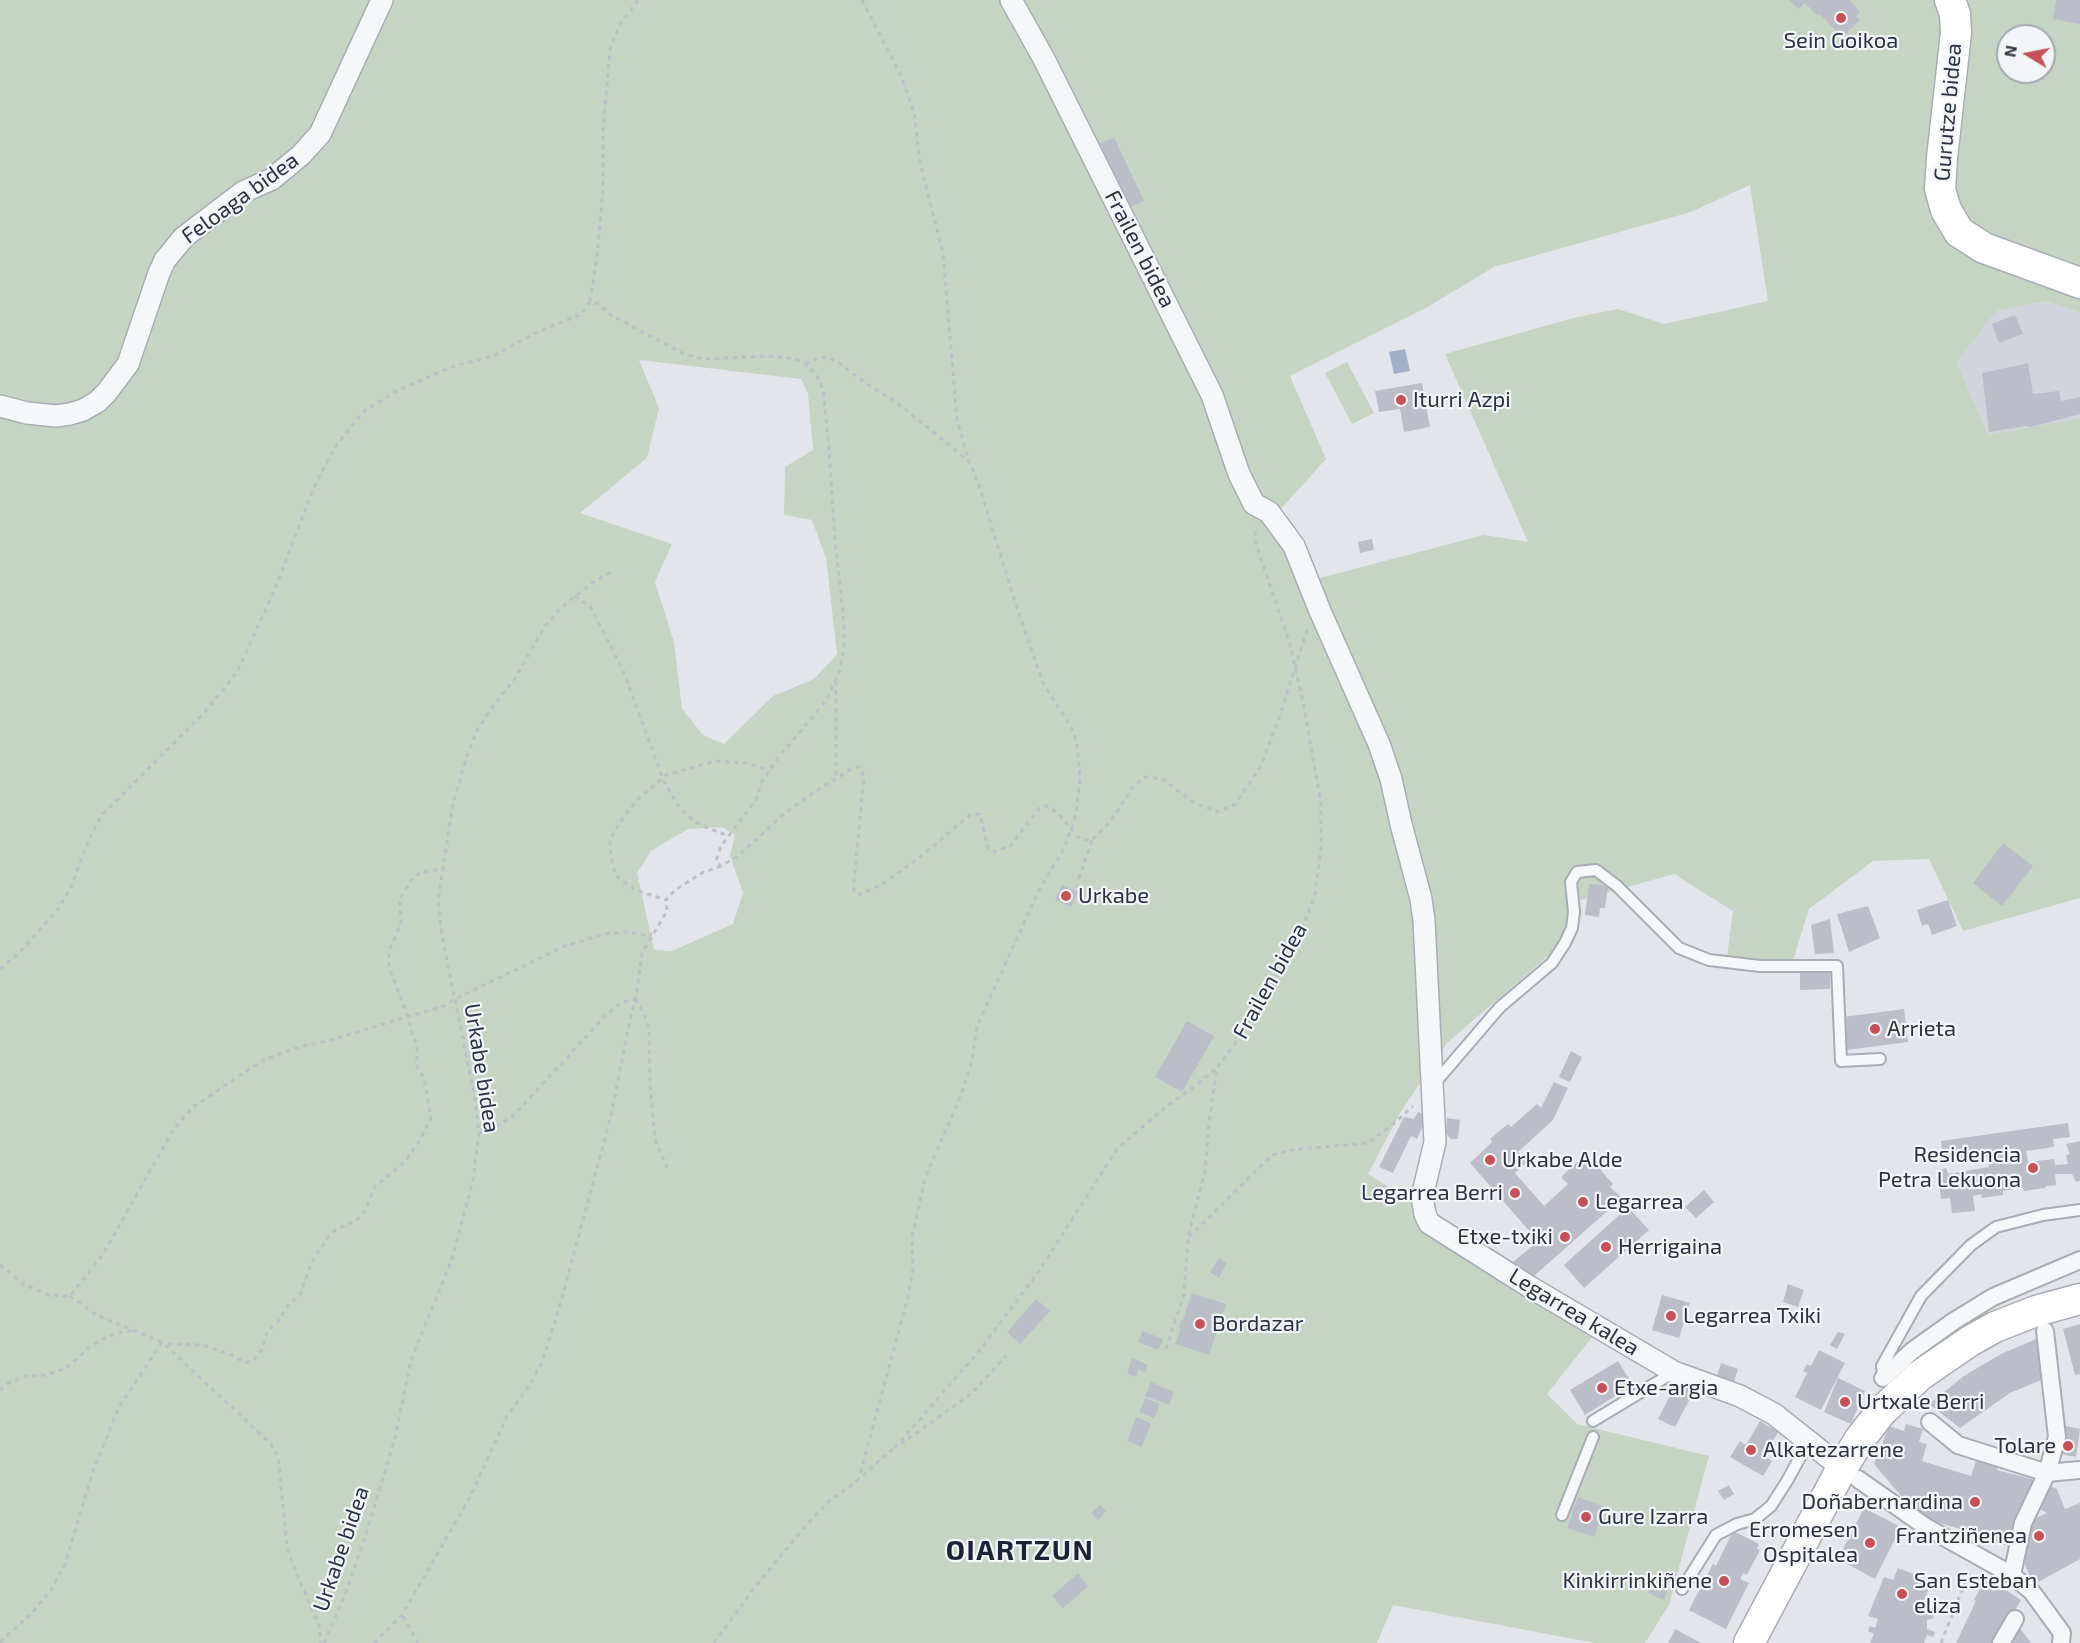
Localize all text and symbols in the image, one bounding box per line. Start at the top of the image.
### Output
marker: Sein Goikoa [1834,11,1848,25]
north arrow [1996,24,2056,84]
place label: Sein Goikoa [1784,28,1898,54]
street label: Gurutze bidea [1929,42,1967,182]
text: N [1999,44,2020,58]
street label: Feloaga bidea [176,147,304,249]
street label: Frailen bidea [1099,186,1181,312]
place label: Iturri Azpi [1413,387,1511,413]
marker: Iturri Azpi [1394,393,1408,407]
place label: Urkabe [1078,883,1149,909]
marker: Urkabe [1059,889,1073,903]
street label: Frailen bidea [1227,918,1313,1044]
street label: Urkabe bidea [459,1001,505,1135]
place label: Arrieta [1887,1016,1956,1042]
marker: Arrieta [1868,1022,1882,1036]
place label: Residencia Petra Lekuona [1878,1142,2021,1194]
place label: Urkabe Alde [1502,1147,1623,1173]
marker: Urkabe Alde [1483,1153,1497,1167]
marker: Residencia Petra Lekuona [2026,1161,2040,1175]
place label: Legarrea Berri [1361,1180,1503,1206]
marker: Legarrea Berri [1508,1186,1522,1200]
place label: Legarrea [1595,1189,1684,1215]
marker: Legarrea [1576,1195,1590,1209]
place label: Etxe-txiki [1457,1224,1553,1250]
marker: Etxe-txiki [1558,1230,1572,1244]
place label: Herrigaina [1618,1234,1722,1260]
marker: Herrigaina [1599,1240,1613,1254]
street label: Legarrea kalea [1504,1263,1644,1361]
place label: Legarrea Txiki [1683,1303,1821,1329]
marker: Legarrea Txiki [1664,1309,1678,1323]
place label: Bordazar [1212,1311,1304,1337]
marker: Bordazar [1193,1317,1207,1331]
place label: Etxe-argia [1614,1375,1718,1401]
marker: Etxe-argia [1595,1381,1609,1395]
place label: Urtxale Berri [1857,1389,1984,1415]
marker: Urtxale Berri [1838,1395,1852,1409]
place label: Tolare [1994,1433,2056,1459]
place label: Alkatezarrene [1763,1437,1904,1463]
marker: Tolare [2061,1439,2075,1453]
marker: Alkatezarrene [1744,1443,1758,1457]
street label: Urkabe bidea [307,1483,375,1615]
place label: Doñabernardina [1801,1489,1963,1515]
marker: Doñabernardina [1968,1495,1982,1509]
place label: Gure Izarra [1598,1504,1708,1530]
marker: Gure Izarra [1579,1510,1593,1524]
place label: Erromesen Ospitalea [1749,1517,1858,1568]
place label: Frantziñenea [1896,1523,2027,1549]
marker: Frantziñenea [2032,1529,2046,1543]
district label: OIARTZUN [946,1534,1094,1568]
marker: Erromesen Ospitalea [1863,1536,1877,1550]
place label: Kinkirrinkiñene [1562,1568,1712,1594]
place label: San Esteban eliza [1914,1568,2037,1620]
marker: Kinkirrinkiñene [1717,1574,1731,1588]
marker: San Esteban eliza [1895,1587,1909,1601]

